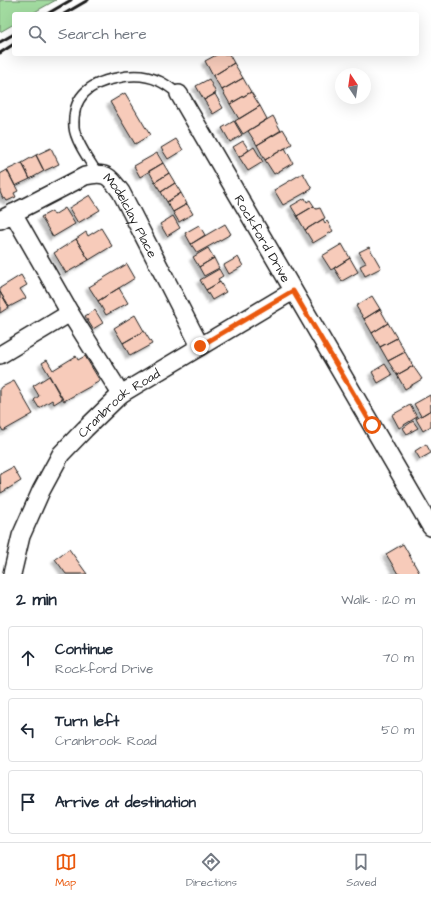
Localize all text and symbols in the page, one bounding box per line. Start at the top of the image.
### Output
search box [12,12,419,56]
icon: search [26,23,48,45]
text: Search here [58,24,147,45]
north arrow [335,68,371,104]
street label: Modelclay Place [99,169,161,261]
street label: Rockford Drive [230,192,295,286]
route end [191,337,209,355]
street label: Cranbrook Road [74,365,164,442]
route start [363,416,381,434]
text: 2 min [16,588,57,612]
text: Walk · 120 m [341,591,415,609]
text: Continue [55,639,113,660]
icon: ahead [17,647,39,669]
text: 70 m [382,649,414,667]
text: Rockford Drive [55,660,153,678]
text: Turn left [55,711,119,732]
icon: left [17,719,39,741]
text: 50 m [381,721,414,739]
text: Cranbrook Road [55,732,157,750]
icon: arrive [17,791,39,813]
text: Arrive at destination [55,792,196,813]
tab: Map [55,851,77,890]
tab: Directions [186,851,237,890]
tab: Saved [346,851,376,890]

